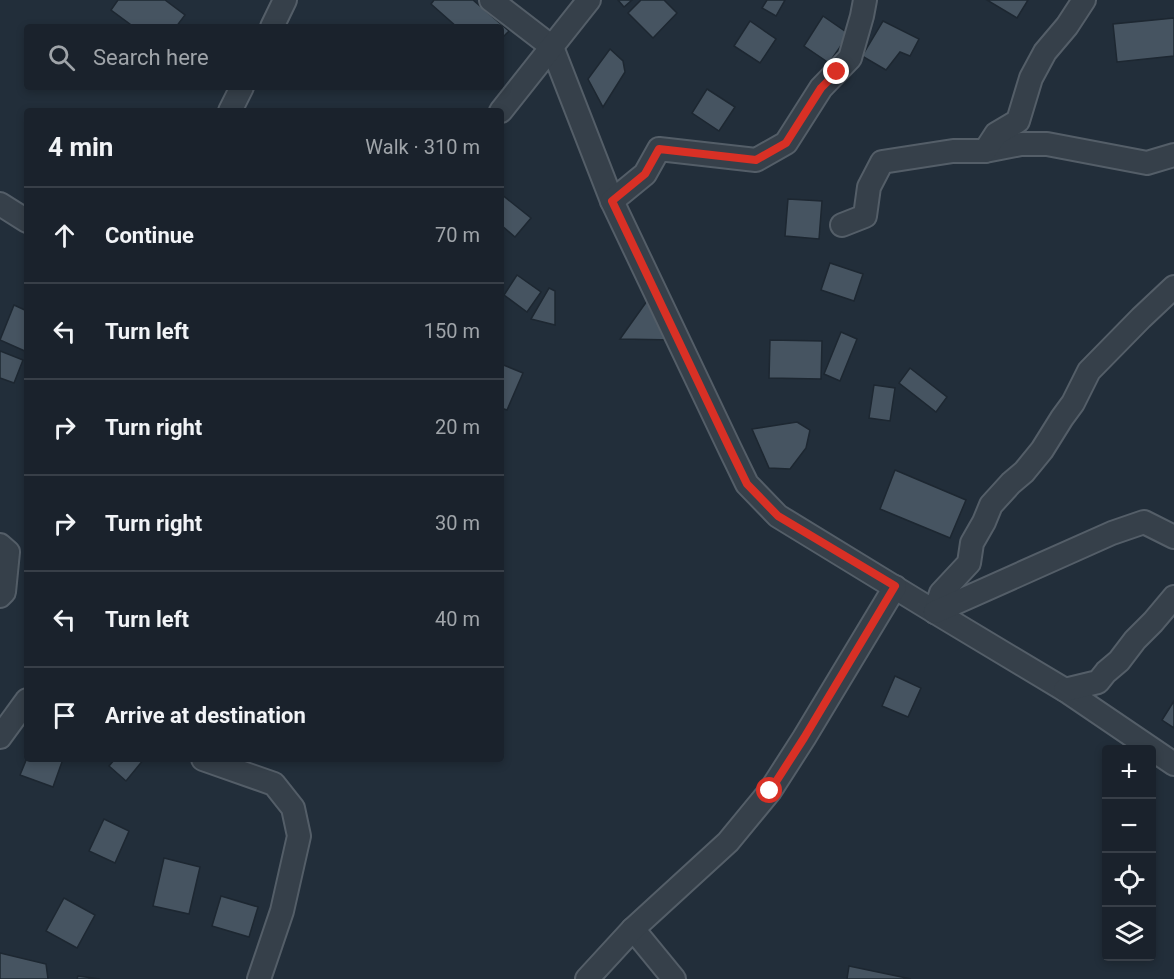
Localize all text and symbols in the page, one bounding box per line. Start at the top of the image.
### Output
search box [24,24,504,90]
icon: search [45,41,78,74]
text: Search here [93,45,209,70]
route end [823,58,849,84]
text: 4 min [48,132,113,162]
text: Walk · 310 m [365,135,480,159]
icon: ahead [48,219,81,252]
text: Continue [105,223,194,248]
text: 70 m [435,223,480,247]
icon: left [48,315,81,348]
text: Turn left [105,319,189,344]
text: 150 m [424,319,480,343]
icon: right [48,411,81,444]
text: Turn right [105,415,202,440]
text: 20 m [435,415,480,439]
icon: right [48,507,81,540]
text: Turn right [105,511,202,536]
text: 30 m [435,511,480,535]
icon: left [48,603,81,636]
text: Turn left [105,607,189,632]
text: 40 m [435,607,480,631]
icon: arrive [48,699,81,732]
text: Arrive at destination [105,703,306,728]
map controls [1102,745,1156,961]
button: + [1102,745,1156,799]
route start [756,777,782,803]
button: − [1102,799,1156,853]
button: locate [1102,853,1156,907]
button: layers [1102,907,1156,961]

